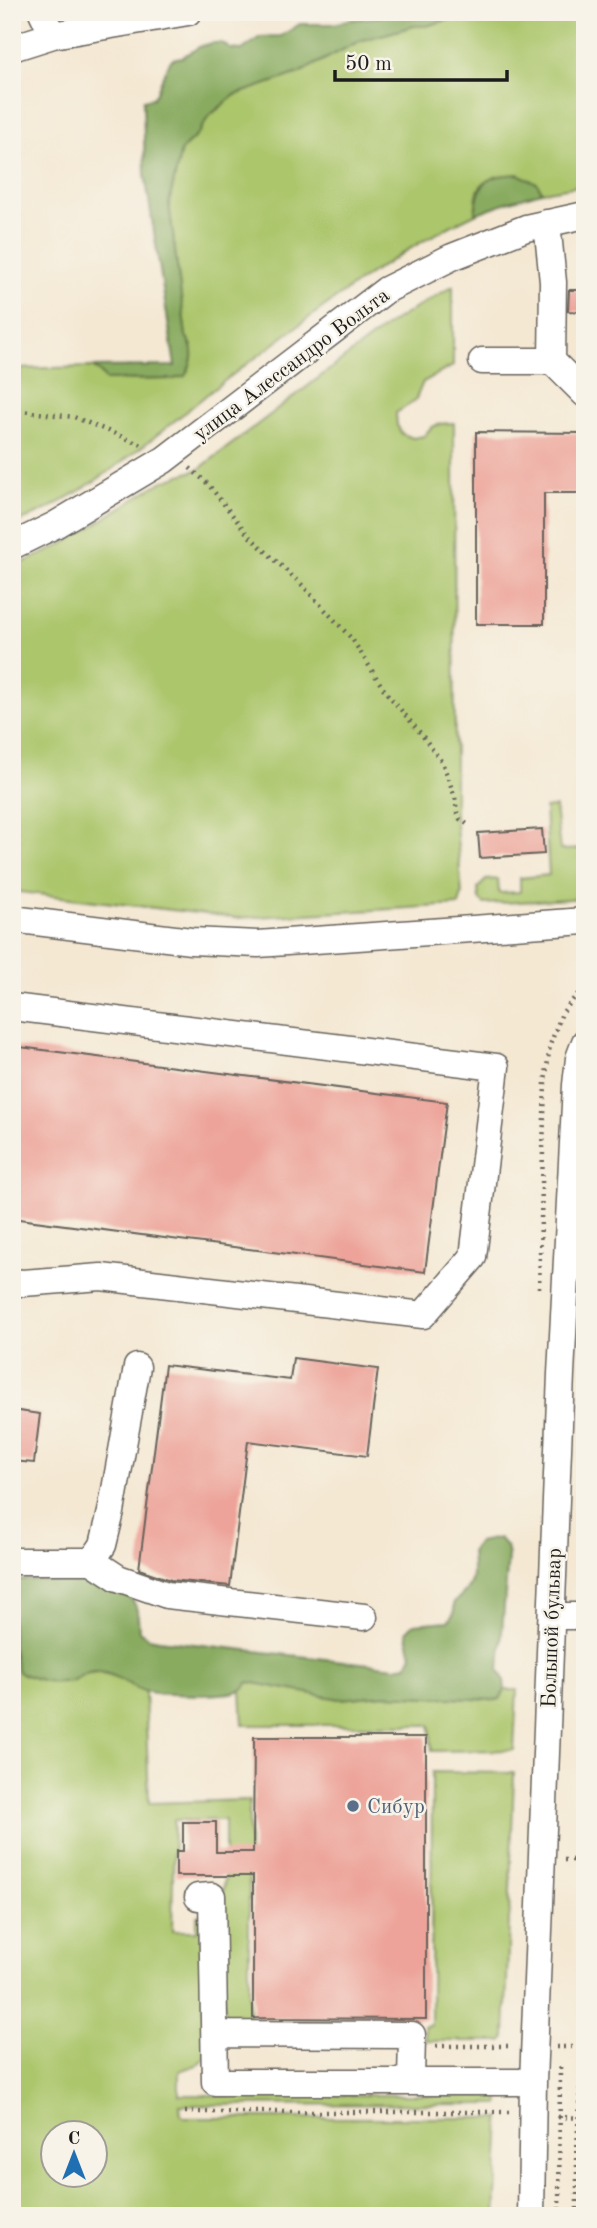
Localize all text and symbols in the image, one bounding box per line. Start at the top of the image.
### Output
scale bar [335,38,506,82]
text: 50 m [345,54,392,75]
street label: улица Алессандро Вольта [190,285,394,446]
street label: Большой бульвар [539,1548,566,1708]
place label: Сибур [367,1797,425,1818]
marker: Сибур [345,1798,361,1814]
north arrow [38,2120,108,2190]
text: С [68,2130,80,2149]

